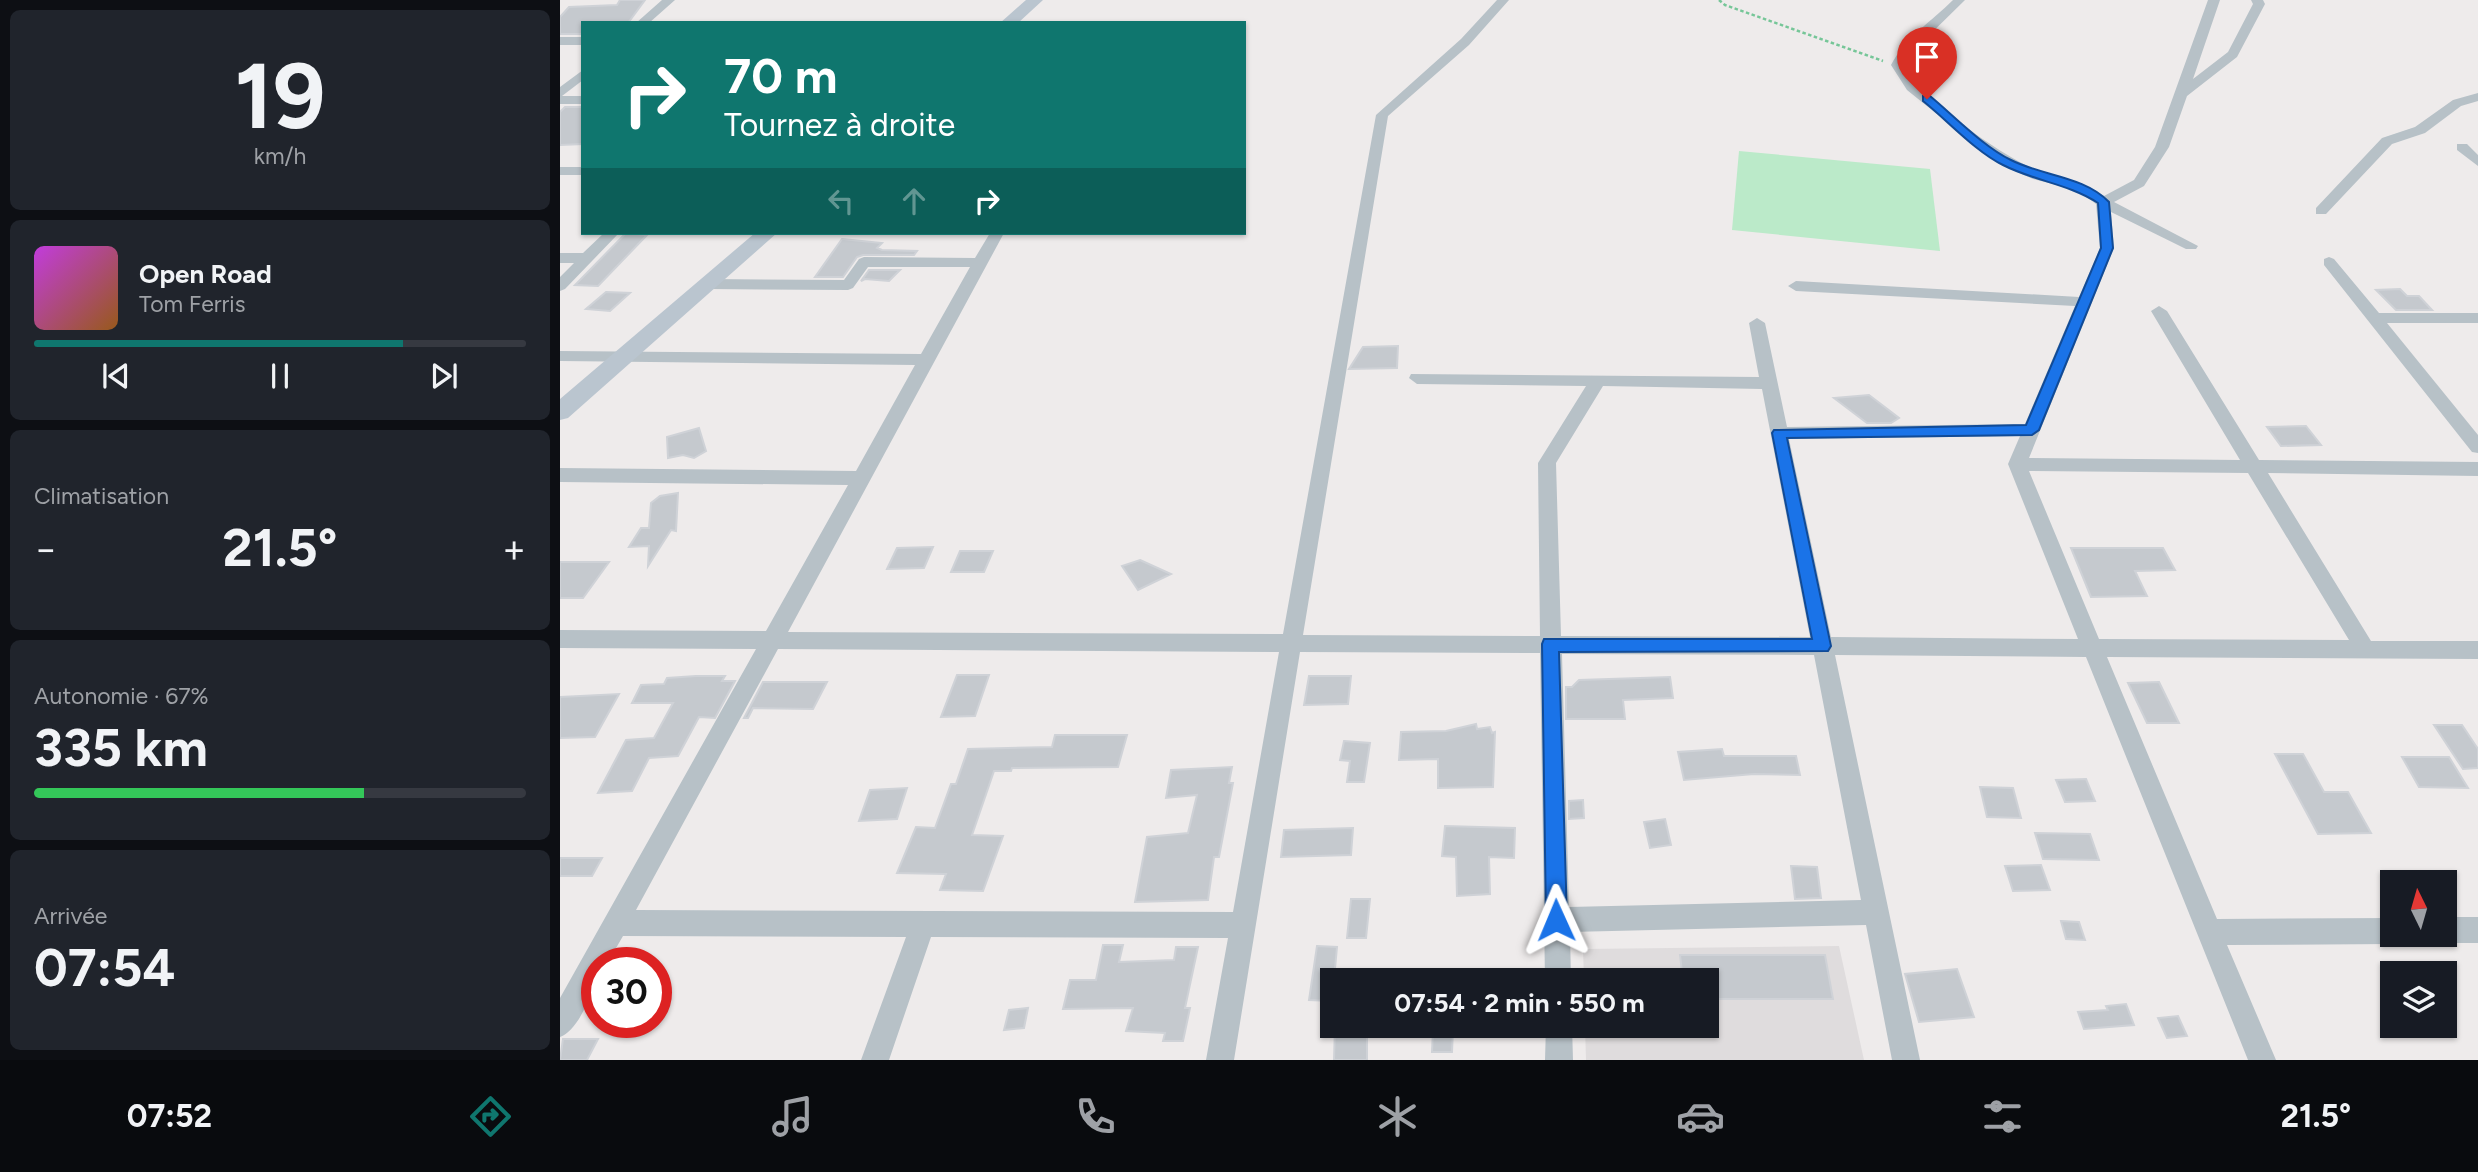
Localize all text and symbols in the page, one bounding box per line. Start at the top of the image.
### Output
pin [1897,27,1957,99]
icon: arrive [1908,38,1946,76]
text: 19 [234,42,326,151]
text: 70 m [724,46,837,105]
icon: right [609,49,700,140]
text: Tournez à droite [724,106,955,144]
text: km/h [254,142,306,170]
icon: left [822,182,860,220]
icon: ahead [895,182,933,220]
icon: right [968,182,1006,220]
text: Open Road [139,258,272,290]
text: Tom Ferris [139,290,245,318]
icon: previous [97,357,135,395]
icon: pause [261,357,299,395]
icon: next [425,357,463,395]
text: Climatisation [34,482,169,510]
text: 21.5° [223,517,337,579]
text: − [34,526,58,572]
text: + [502,526,526,572]
text: Autonomie · 67% [34,682,209,710]
text: 335 km [34,717,208,779]
north arrow [2380,870,2457,947]
map controls [2380,870,2457,1038]
position arrow [1519,883,1593,957]
text: Arrivée [34,902,107,930]
text: 07:54 [34,937,175,999]
speed limit sign: 30 [581,947,672,1038]
button: layers [2380,961,2457,1038]
text: 07:54 · 2 min · 550 m [1394,987,1645,1019]
icon: directions [466,1092,515,1141]
icon: music [768,1092,817,1141]
icon: phone [1071,1092,1120,1141]
icon: climate [1373,1092,1422,1141]
icon: car [1676,1092,1725,1141]
icon: filters [1978,1092,2027,1141]
text: 07:52 [127,1097,212,1135]
text: 21.5° [2281,1097,2351,1135]

